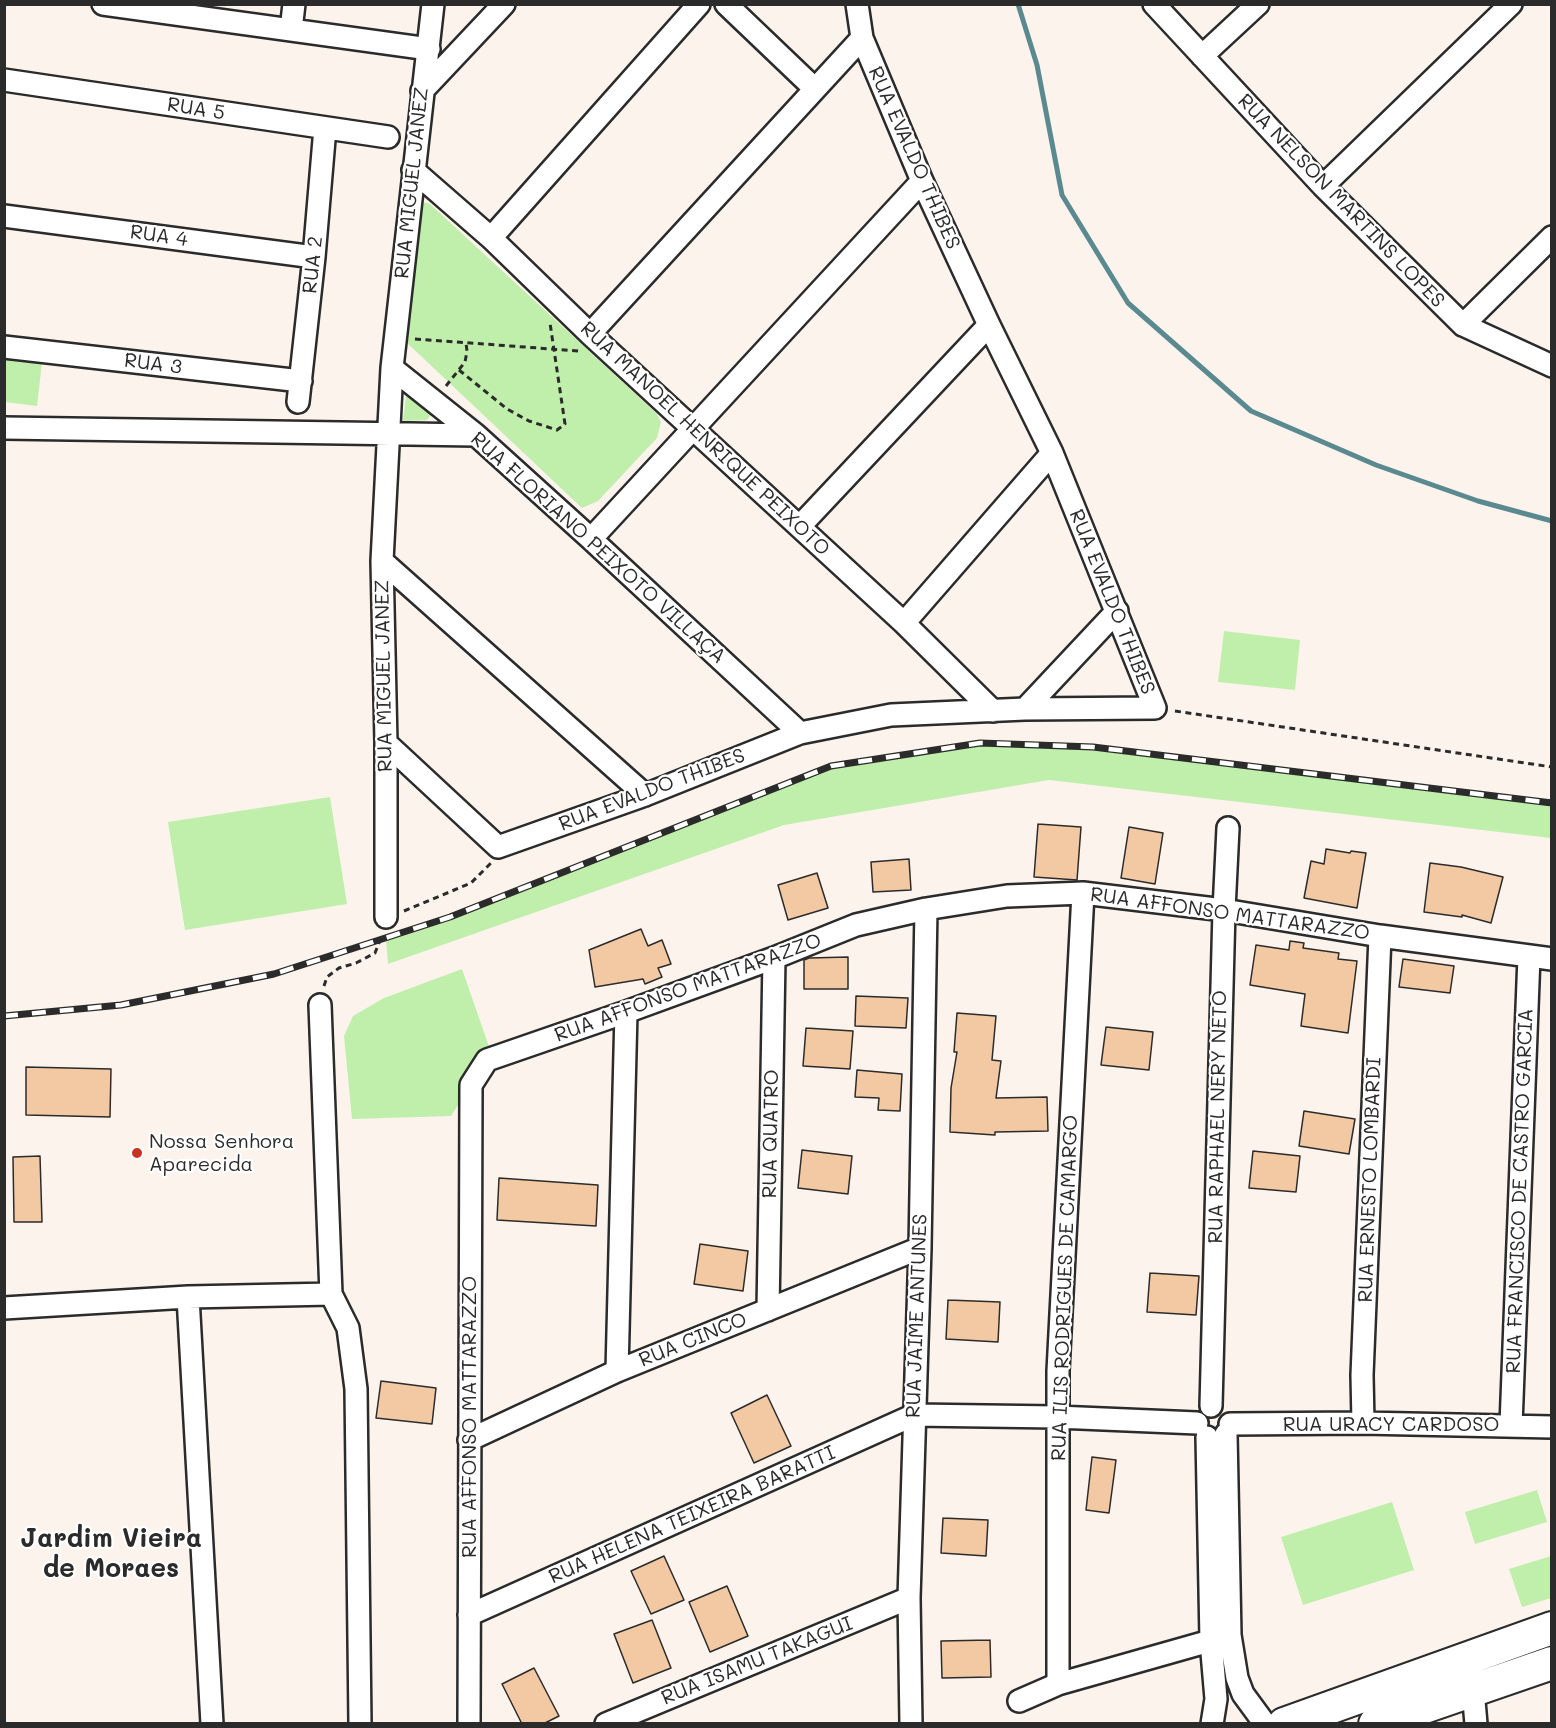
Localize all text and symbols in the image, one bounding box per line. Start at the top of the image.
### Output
street label: RUA EVALDO THIBES [863,63,965,253]
street label: RUA MIGUEL JANEZ [390,86,434,280]
street label: RUA NELSON MARTINS LOPES [1232,89,1450,313]
street label: RUA 5 [165,93,227,125]
street label: RUA 4 [129,220,189,252]
street label: RUA 2 [298,235,328,295]
street label: RUA MANOEL HENRIQUE PEIXOTO [575,317,835,561]
street label: RUA 3 [123,349,183,379]
street label: RUA FLORIANO PEIXOTO VILLAÇA [466,427,730,669]
street label: RUA EVALDO THIBES [1064,506,1160,698]
street label: RUA MIGUEL JANEZ [370,580,398,772]
street label: RUA EVALDO THIBES [556,743,748,837]
street label: RUA AFFONSO MATTARAZZO [1089,882,1371,946]
street label: RUA AFFONSO MATTARAZZO [551,928,825,1048]
street label: RUA RAPHAEL NERY NETO [1204,990,1232,1244]
street label: RUA FRANCISCO DE CASTRO GARCIA [1502,1008,1538,1374]
street label: RUA ERNESTO LOMBARDI [1354,1057,1386,1303]
street label: RUA QUATRO [758,1069,784,1199]
street label: RUA ILIS RODRIGUES DE CAMARGO [1047,1115,1083,1461]
place label: Nossa Senhora Aparecida [149,1130,294,1177]
marker: Nossa Senhora Aparecida [130,1146,144,1160]
street label: RUA JAIME ANTUNES [901,1213,933,1419]
street label: RUA AFFONSO MATTARAZZO [458,1276,482,1558]
street label: RUA CINCO [636,1307,750,1373]
street label: RUA URACY CARDOSO [1283,1413,1499,1437]
street label: RUA HELENA TEIXEIRA BARATTI [545,1441,839,1589]
district label: Jardim Vieira de Moraes [20,1523,202,1584]
street label: RUA ISAMU TAKAGUI [658,1612,856,1710]

